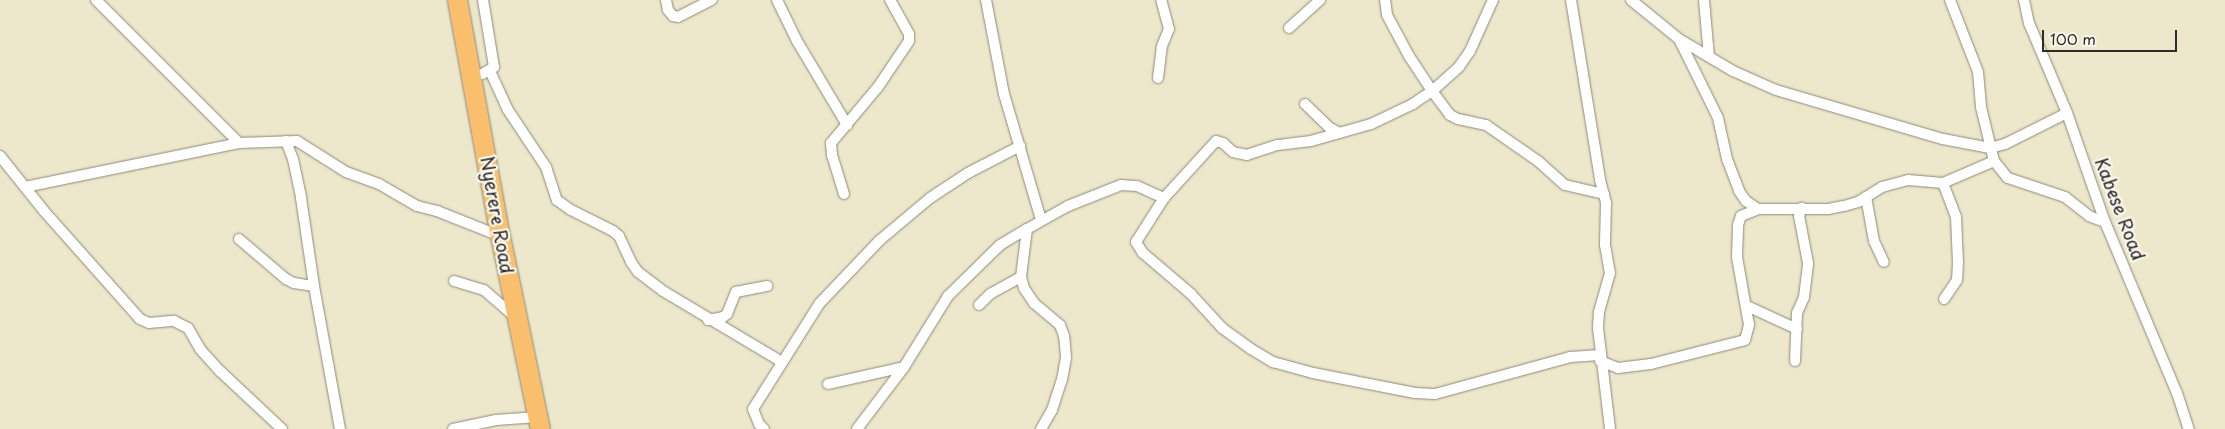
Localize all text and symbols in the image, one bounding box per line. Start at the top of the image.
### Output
scale bar [2045,20,2180,52]
text: 100 m [2050,27,2096,50]
street label: Nyerere Road [476,154,518,276]
street label: Kabese Road [2090,154,2150,264]

